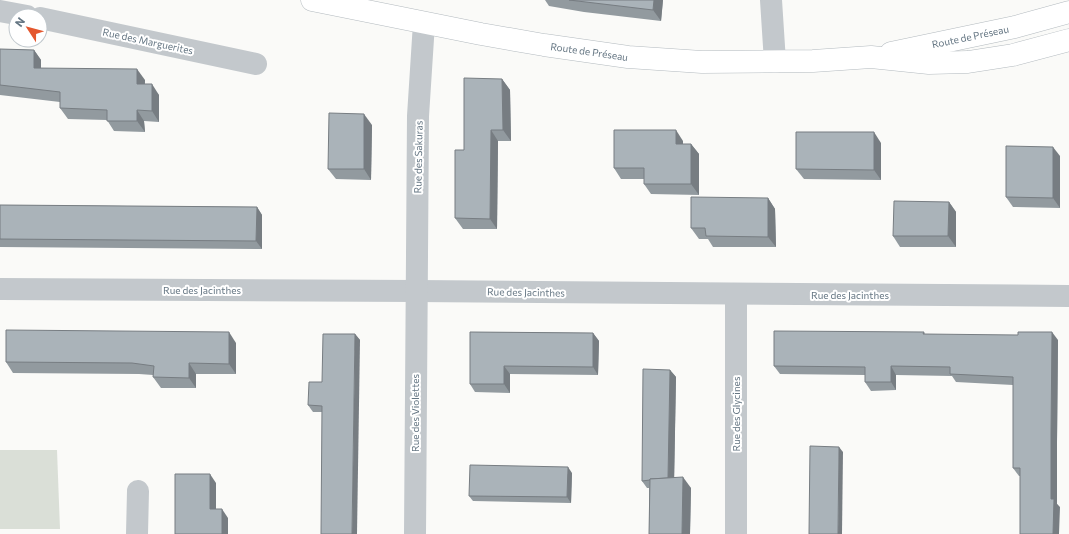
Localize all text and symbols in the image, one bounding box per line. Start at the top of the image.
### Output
north arrow [8,8,48,48]
text: N [12,15,27,29]
street label: Route de Préseau [931,22,1010,50]
street label: Rue des Marguerites [102,26,195,57]
street label: Route de Préseau [550,40,629,63]
street label: Rue des Sakuras [411,120,425,193]
street label: Rue des Jacinthes [163,284,241,296]
street label: Rue des Jacinthes [487,285,566,299]
street label: Rue des Jacinthes [811,289,889,301]
street label: Rue des Violettes [409,374,421,452]
street label: Rue des Glycines [730,376,742,451]

